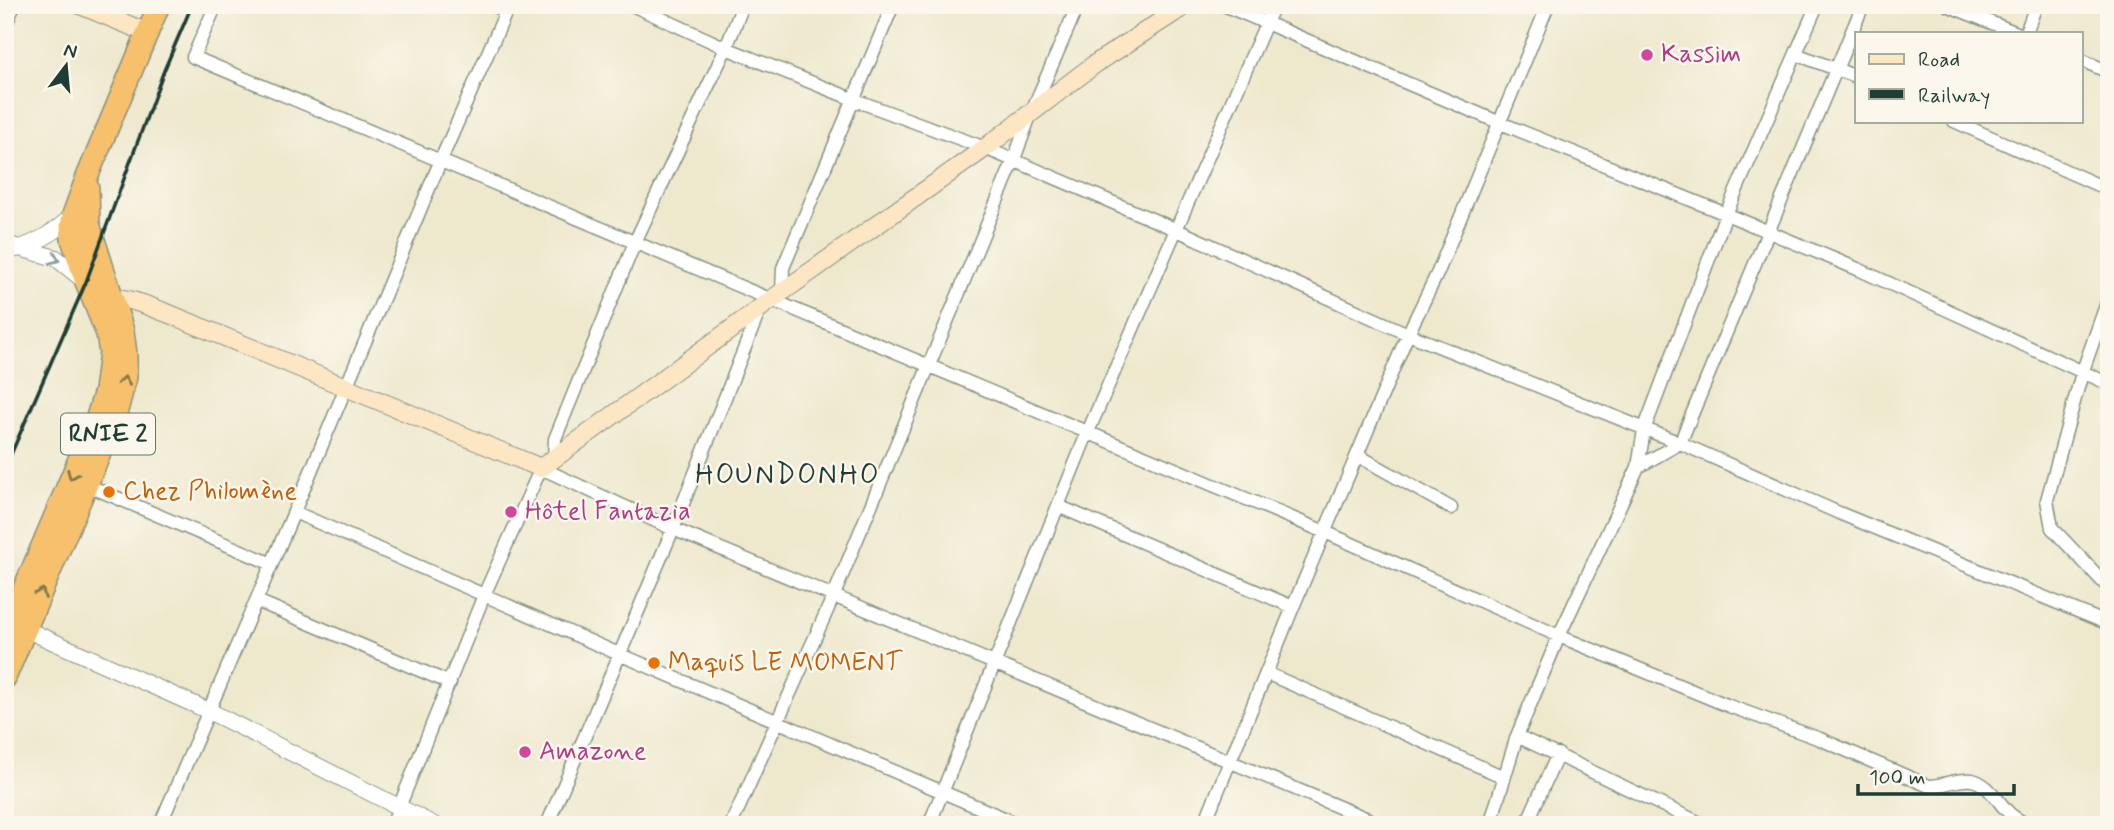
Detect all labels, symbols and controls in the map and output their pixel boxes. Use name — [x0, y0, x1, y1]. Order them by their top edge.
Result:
north arrow — [32, 32, 102, 102]
legend — [1855, 32, 2082, 122]
text: N — [61, 37, 80, 65]
place label: Kassim — [1661, 38, 1741, 72]
text: Road — [1918, 46, 1960, 74]
marker: Kassim — [1639, 47, 1655, 63]
text: Railway — [1918, 82, 1990, 110]
one-way arrow — [47, 251, 60, 265]
one-way arrow — [116, 376, 131, 387]
road number: RNIE 2 — [61, 414, 155, 454]
district label: HOUNDONHO — [695, 457, 881, 494]
one-way arrow — [66, 467, 80, 480]
place label: Chez Philomène — [123, 475, 297, 509]
marker: Chez Philomène — [101, 484, 117, 500]
place label: Hôtel Fantazia — [525, 495, 691, 529]
marker: Hôtel Fantazia — [503, 504, 519, 520]
one-way arrow — [33, 587, 47, 600]
place label: Maquis LE MOMENT — [668, 646, 903, 680]
marker: Maquis LE MOMENT — [646, 655, 662, 671]
place label: Amazone — [539, 735, 647, 769]
marker: Amazone — [517, 744, 533, 760]
scale bar — [1858, 753, 2014, 797]
text: 100 m — [1869, 764, 1925, 792]

